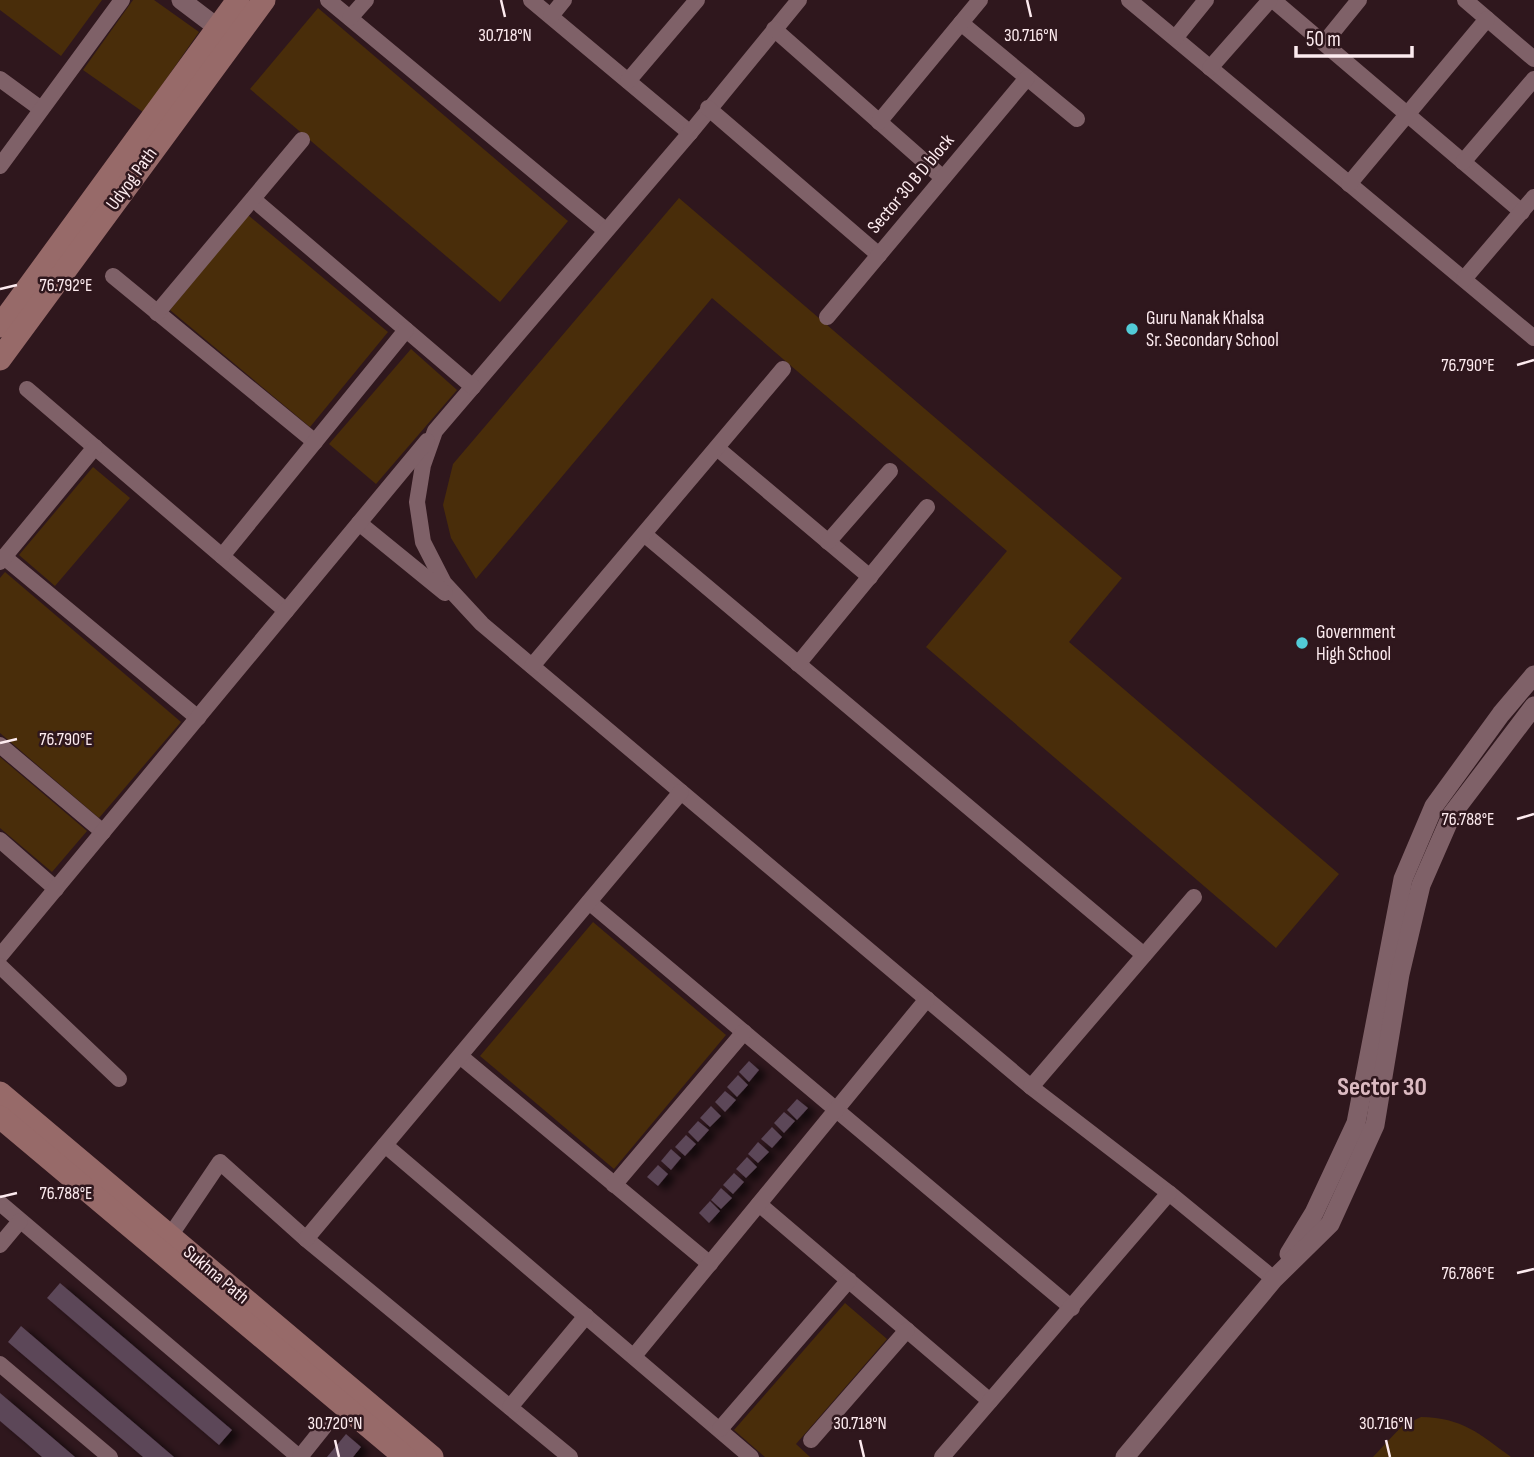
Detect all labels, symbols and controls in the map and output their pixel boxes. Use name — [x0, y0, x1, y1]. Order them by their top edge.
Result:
scale bar — [1296, 14, 1412, 58]
text: 30.718°N — [478, 25, 532, 46]
text: 30.716°N — [1004, 25, 1058, 46]
text: 50 m — [1306, 27, 1341, 52]
street label: Sector 30 B D block — [863, 129, 960, 238]
street label: Udyog Path — [102, 143, 162, 215]
text: 76.792°E — [40, 275, 92, 296]
place label: Guru Nanak Khalsa Sr. Secondary School — [1146, 307, 1279, 352]
marker: Guru Nanak Khalsa Sr. Secondary School — [1124, 321, 1140, 337]
text: 76.790°E — [1441, 355, 1495, 376]
place label: Government High School — [1316, 621, 1396, 666]
marker: Government High School — [1294, 635, 1310, 651]
text: 76.790°E — [39, 729, 93, 750]
text: 76.788°E — [1442, 809, 1494, 830]
district label: Sector 30 — [1337, 1072, 1427, 1103]
text: 76.788°E — [40, 1183, 92, 1204]
street label: Sukhna Path — [178, 1241, 254, 1309]
text: 76.786°E — [1441, 1263, 1495, 1284]
text: 30.720°N — [307, 1413, 363, 1434]
text: 30.718°N — [833, 1413, 887, 1434]
text: 30.716°N — [1359, 1413, 1413, 1434]

